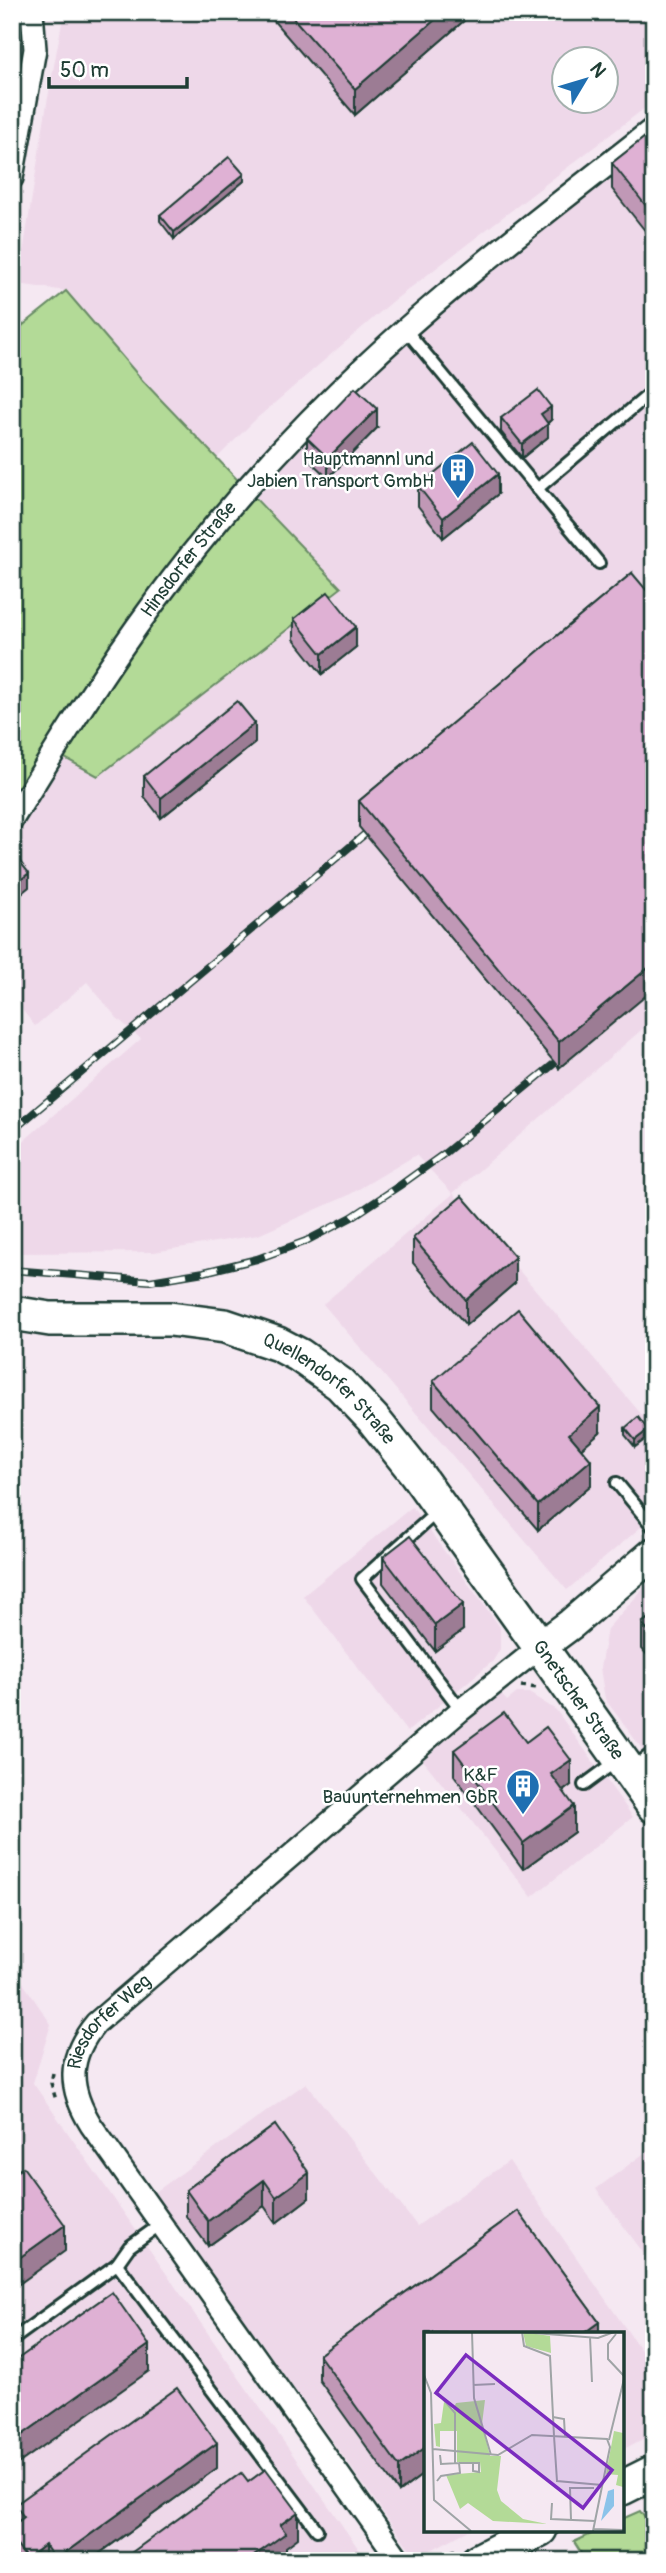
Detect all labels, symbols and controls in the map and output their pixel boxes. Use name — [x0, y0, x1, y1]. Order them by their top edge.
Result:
scale bar — [49, 46, 187, 90]
north arrow — [550, 46, 620, 116]
text: 50 m — [60, 57, 109, 84]
text: N — [584, 58, 611, 83]
place label: Hauptmannl und Jabien Transport GmbH — [247, 447, 434, 493]
building icon: Hauptmannl und Jabien Transport GmbH — [439, 451, 477, 500]
street label: Hinsdorfer Straße — [135, 496, 242, 622]
street label: Quellendorfer Straße — [260, 1328, 401, 1450]
street label: Gnetscher Straße — [527, 1635, 630, 1765]
place label: K&F Bauunternehmen GbR — [323, 1763, 498, 1809]
building icon: K&F Bauunternehmen GbR — [504, 1767, 542, 1816]
street label: Riesdorfer Weg — [62, 1969, 156, 2071]
inset map — [424, 2332, 624, 2531]

